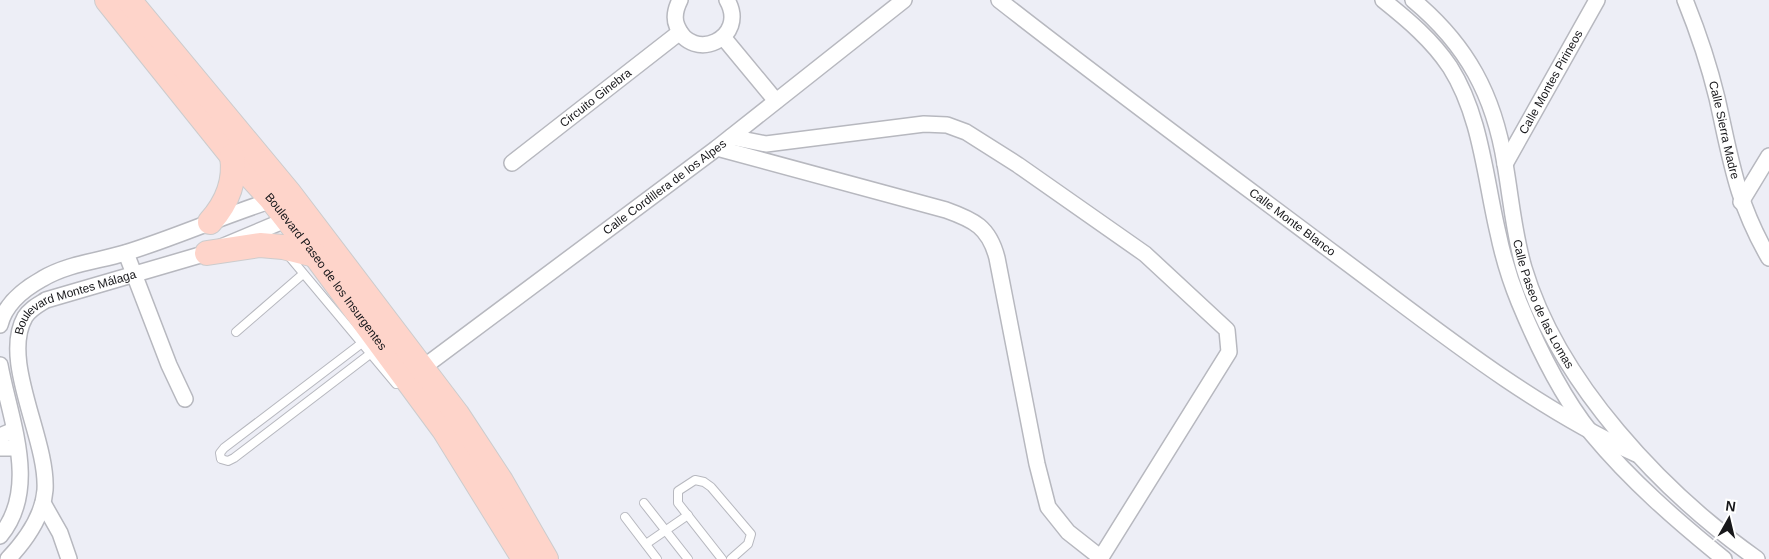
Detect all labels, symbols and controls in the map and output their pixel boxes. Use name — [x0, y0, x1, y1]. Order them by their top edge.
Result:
street label: Calle Montes Pirineos — [1516, 28, 1586, 136]
street label: Circuito Ginebra — [557, 65, 634, 130]
street label: Calle Sierra Madre — [1706, 79, 1742, 181]
street label: Calle Cordillera de los Alpes — [600, 136, 729, 238]
street label: Calle Monte Blanco — [1246, 185, 1339, 259]
street label: Boulevard Paseo de los Insurgentes — [262, 190, 390, 353]
street label: Calle Paseo de las Lomas — [1510, 238, 1577, 371]
street label: Boulevard Montes Málaga — [12, 267, 138, 336]
north arrow — [1704, 494, 1754, 544]
text: N — [1725, 497, 1737, 515]

